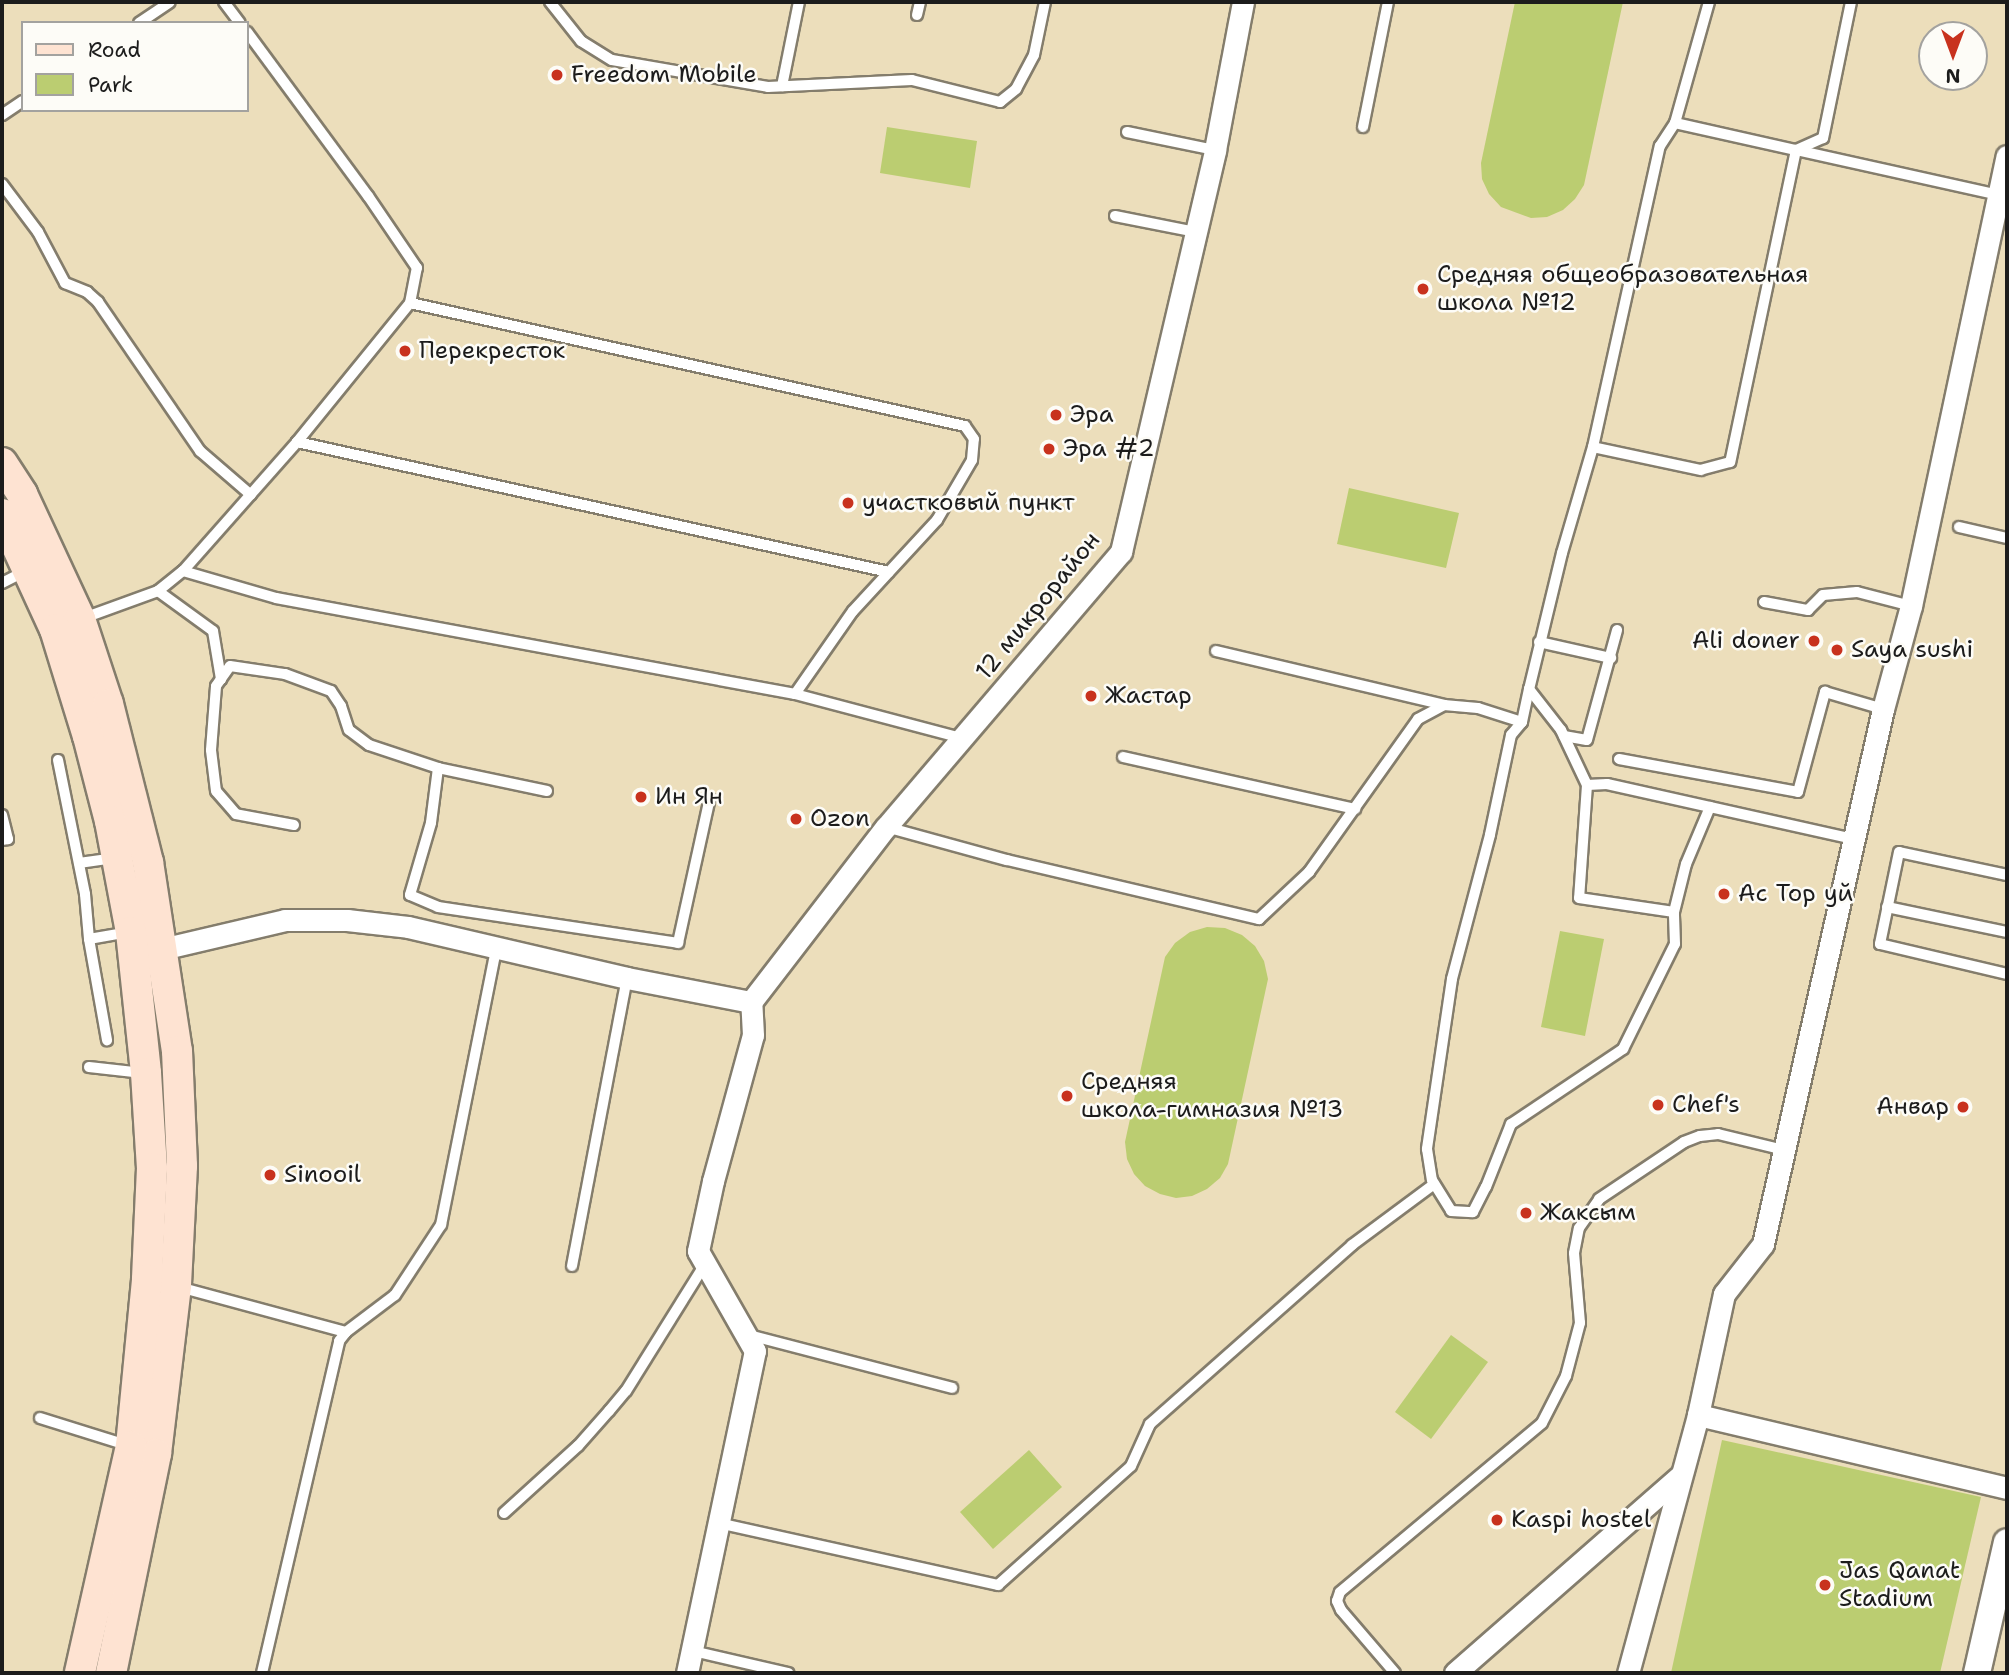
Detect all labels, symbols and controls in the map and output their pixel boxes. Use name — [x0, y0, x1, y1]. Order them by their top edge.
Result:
legend — [21, 21, 248, 112]
north arrow — [1918, 21, 1988, 91]
text: Road — [88, 36, 141, 64]
place label: Freedom Mobile — [571, 61, 757, 89]
text: N — [1945, 63, 1961, 88]
marker: Freedom Mobile — [549, 67, 565, 83]
text: Park — [88, 71, 133, 99]
place label: Средняя общеобразовательная школа №12 — [1437, 261, 1808, 317]
marker: Средняя общеобразовательная школа №12 — [1415, 281, 1431, 297]
place label: Перекресток — [419, 337, 565, 365]
marker: Перекресток — [397, 343, 413, 359]
place label: Эра — [1070, 401, 1114, 429]
marker: Эра — [1048, 407, 1064, 423]
place label: Эра #2 — [1063, 435, 1155, 463]
marker: Эра #2 — [1041, 441, 1057, 457]
place label: участковый пункт — [862, 489, 1074, 517]
marker: участковый пункт — [840, 495, 856, 511]
street label: 12 микрорайон — [970, 526, 1106, 686]
place label: Ali doner — [1692, 627, 1800, 655]
marker: Ali doner — [1806, 633, 1822, 649]
place label: Saya sushi — [1851, 636, 1973, 664]
marker: Saya sushi — [1829, 642, 1845, 658]
place label: Жастар — [1105, 682, 1192, 710]
marker: Жастар — [1083, 688, 1099, 704]
place label: Ин Ян — [655, 783, 723, 811]
marker: Ин Ян — [633, 789, 649, 805]
place label: Ozon — [810, 805, 870, 833]
marker: Ozon — [788, 811, 804, 827]
place label: Ас Тор уй — [1738, 880, 1853, 908]
marker: Ас Тор уй — [1716, 886, 1732, 902]
place label: Средняя школа-гимназия №13 — [1081, 1068, 1343, 1124]
marker: Средняя школа-гимназия №13 — [1059, 1088, 1075, 1104]
place label: Chef's — [1672, 1091, 1740, 1119]
place label: Анвар — [1876, 1093, 1949, 1121]
marker: Chef's — [1650, 1097, 1666, 1113]
marker: Анвар — [1955, 1099, 1971, 1115]
place label: Sinooil — [284, 1161, 361, 1189]
marker: Sinooil — [262, 1167, 278, 1183]
place label: Жаксым — [1540, 1199, 1636, 1227]
marker: Жаксым — [1518, 1205, 1534, 1221]
place label: Kaspi hostel — [1511, 1506, 1651, 1534]
marker: Kaspi hostel — [1489, 1512, 1505, 1528]
place label: Jas Qanat Stadium — [1839, 1557, 1960, 1613]
marker: Jas Qanat Stadium — [1817, 1577, 1833, 1593]

